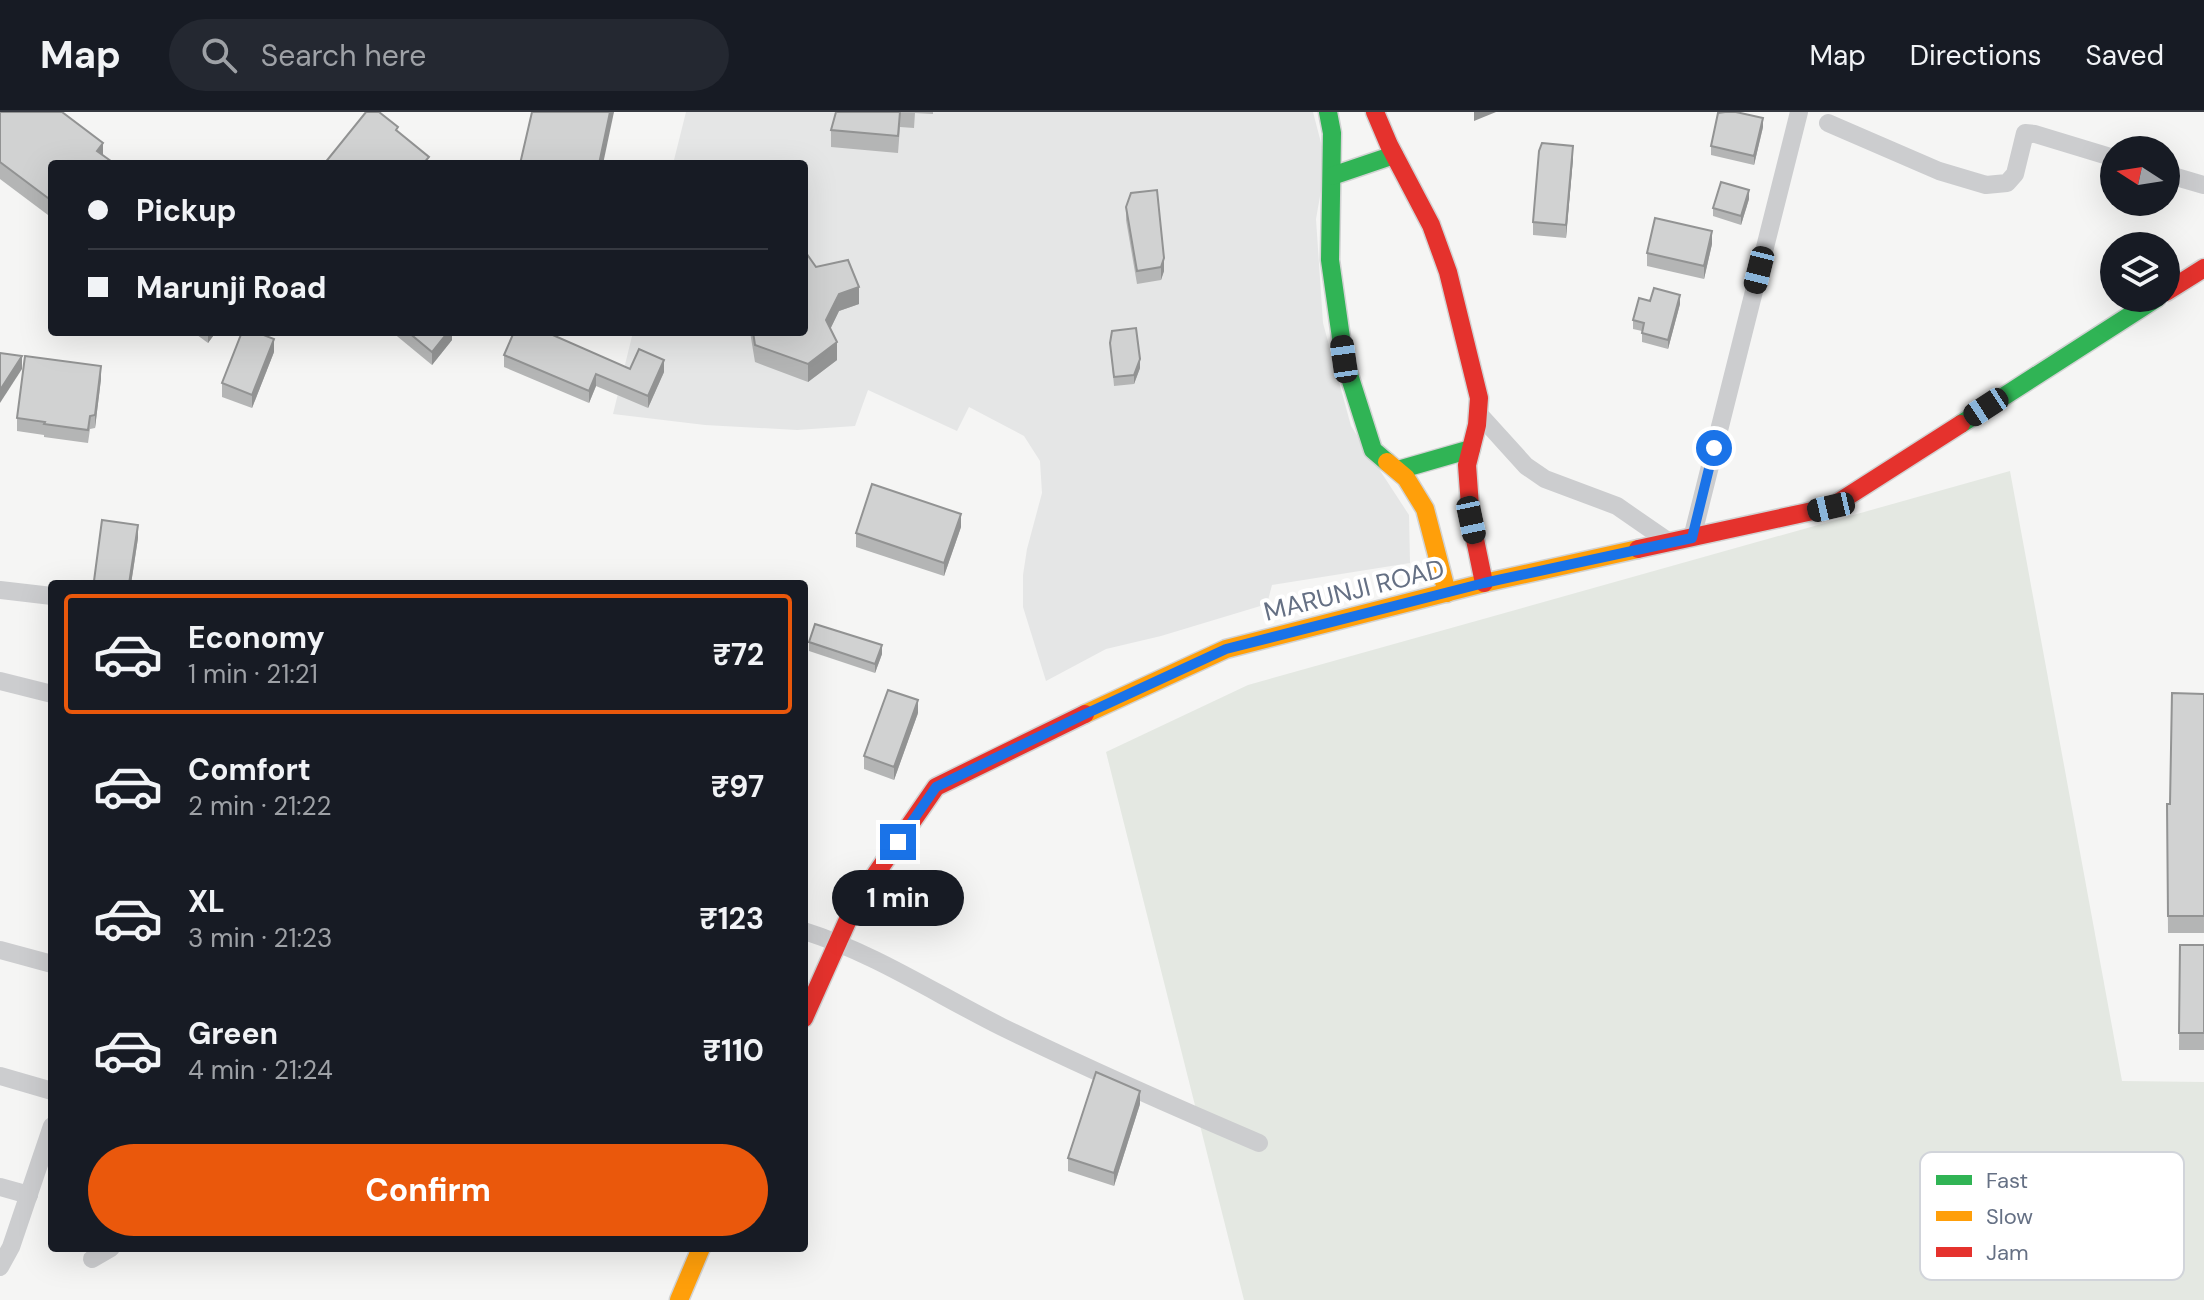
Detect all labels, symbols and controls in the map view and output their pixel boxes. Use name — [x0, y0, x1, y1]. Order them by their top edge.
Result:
search box — [169, 19, 729, 91]
text: Map — [40, 30, 121, 80]
icon: search — [197, 33, 241, 77]
text: Search here — [261, 36, 426, 75]
text: Map — [1809, 37, 1866, 74]
text: Directions — [1910, 37, 2042, 74]
text: Saved — [2086, 37, 2164, 74]
north arrow — [2100, 136, 2180, 216]
map controls — [2100, 136, 2180, 312]
text: Pickup — [136, 191, 236, 230]
button: layers — [2100, 232, 2180, 312]
car — [1742, 244, 1776, 296]
text: Marunji Road — [136, 268, 326, 307]
car — [1329, 334, 1359, 384]
car — [1959, 384, 2013, 430]
route start — [1696, 430, 1732, 466]
car — [1805, 490, 1857, 524]
car — [1454, 494, 1488, 546]
street label: MARUNJI ROAD — [1260, 551, 1448, 629]
icon: car — [92, 618, 164, 690]
text: Economy — [188, 618, 325, 657]
text: ₹72 — [712, 635, 764, 674]
text: 1 min · 21:21 — [188, 657, 318, 691]
icon: car — [92, 750, 164, 822]
text: Comfort — [188, 750, 311, 789]
text: ₹97 — [711, 767, 764, 806]
text: 2 min · 21:22 — [188, 789, 332, 823]
route end — [880, 824, 916, 860]
callout: 1 min — [832, 870, 964, 926]
text: 1 min — [866, 881, 930, 915]
icon: car — [92, 882, 164, 954]
text: XL — [188, 882, 225, 921]
text: ₹123 — [699, 899, 764, 938]
text: 3 min · 21:23 — [188, 921, 332, 955]
icon: car — [92, 1014, 164, 1086]
text: Green — [188, 1014, 278, 1053]
text: ₹110 — [703, 1031, 764, 1070]
text: 4 min · 21:24 — [188, 1053, 333, 1087]
button: Confirm — [88, 1144, 768, 1236]
legend — [1920, 1152, 2184, 1280]
text: Fast — [1986, 1166, 2028, 1195]
text: Slow — [1986, 1202, 2033, 1231]
text: Jam — [1986, 1238, 2029, 1267]

